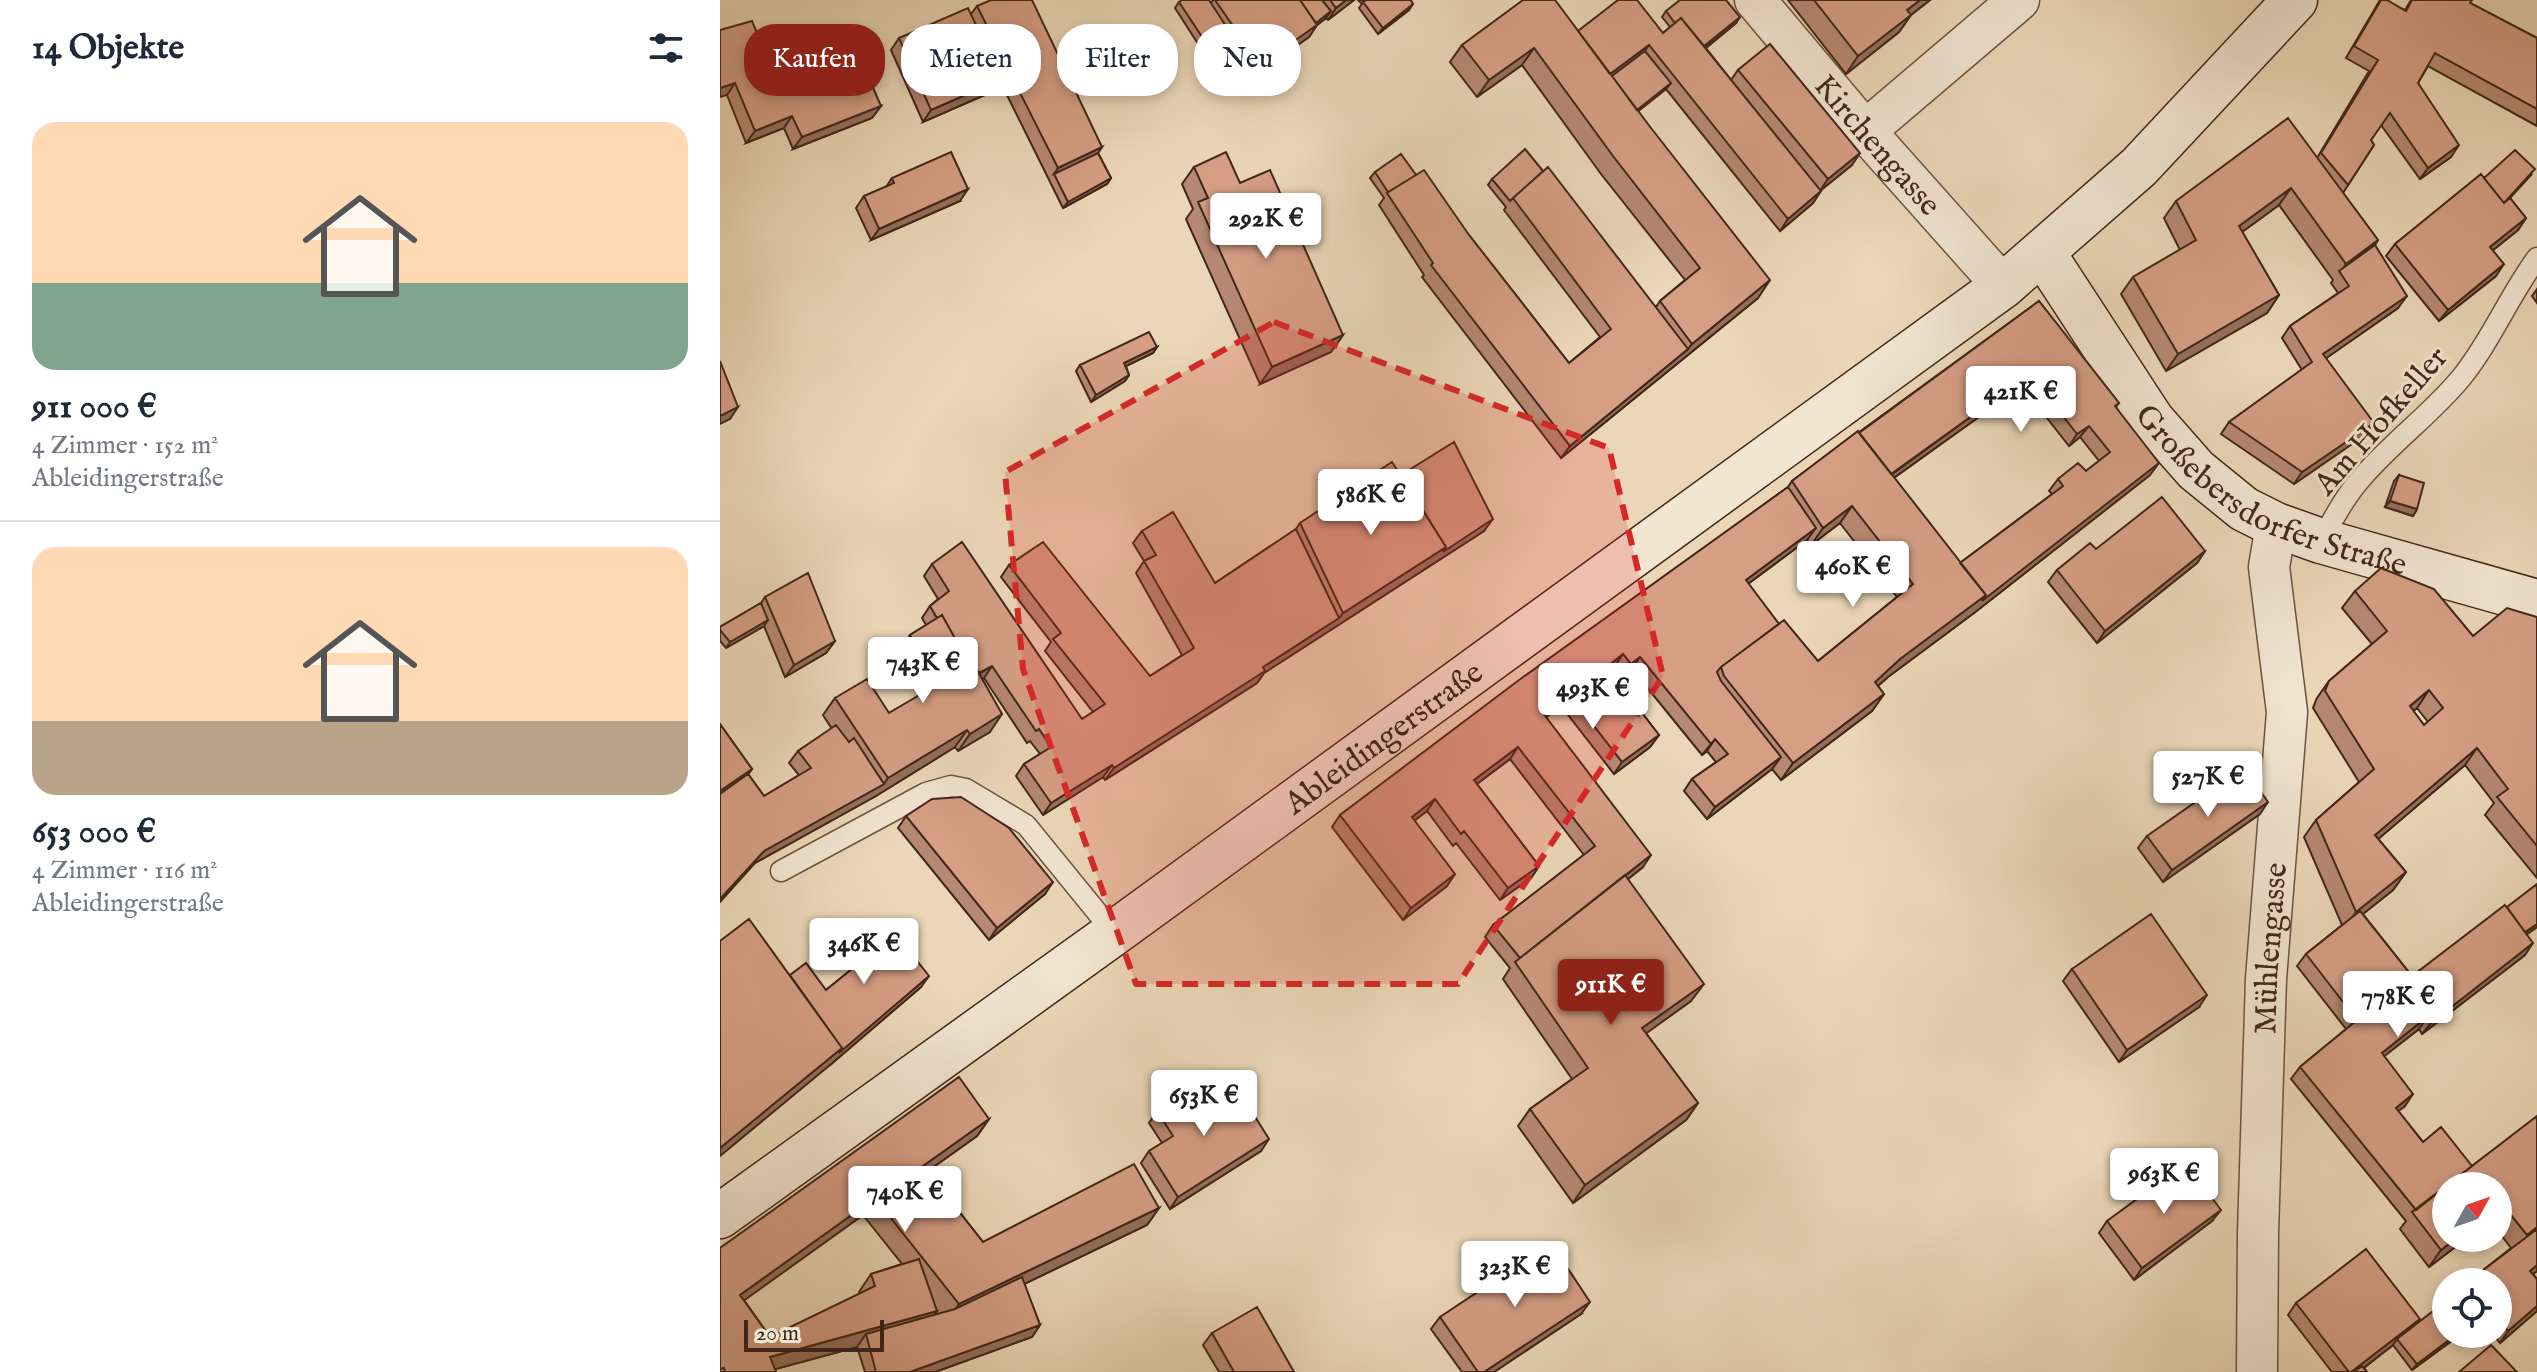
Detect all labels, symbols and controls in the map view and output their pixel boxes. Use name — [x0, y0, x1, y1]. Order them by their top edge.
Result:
chip: Kaufen — [744, 24, 885, 96]
chip: Mieten — [901, 24, 1041, 96]
chip: Filter — [1057, 24, 1178, 96]
chip: Neu — [1194, 24, 1301, 96]
icon: filters — [644, 26, 688, 70]
text: 14 Objekte — [32, 27, 184, 70]
street label: Kirchengasse — [1804, 67, 1949, 226]
icon: home — [288, 174, 432, 318]
pin: 292K € — [1201, 193, 1331, 261]
text: 292K € — [1228, 202, 1304, 235]
street label: Am Hofkeller — [2305, 338, 2458, 505]
pin: 421K € — [1956, 366, 2086, 434]
text: 421K € — [1984, 375, 2058, 408]
text: 911 000 € — [32, 386, 157, 429]
street label: Großebersdorfer Straße — [2124, 397, 2411, 587]
text: 4 Zimmer · 152 m² — [32, 429, 219, 462]
text: Ableidingerstraße — [32, 462, 224, 495]
pin: 586K € — [1306, 469, 1436, 537]
text: 586K € — [1336, 478, 1406, 511]
pin: 460K € — [1788, 541, 1918, 609]
text: 460K € — [1815, 550, 1891, 583]
icon: home — [288, 599, 432, 743]
pin: 743K € — [858, 637, 988, 705]
text: 743K € — [886, 646, 960, 679]
street label: Ableidingerstraße — [1276, 653, 1492, 826]
pin: 493K € — [1528, 663, 1658, 731]
text: 493K € — [1556, 672, 1630, 705]
pin: 527K € — [2143, 751, 2273, 819]
text: 527K € — [2171, 760, 2245, 793]
text: 653 000 € — [32, 811, 156, 854]
text: 4 Zimmer · 116 m² — [32, 854, 218, 887]
street label: Mühlengasse — [2246, 861, 2298, 1035]
text: Ableidingerstraße — [32, 887, 224, 920]
pin: 346K € — [799, 918, 929, 986]
text: 346K € — [827, 927, 901, 960]
pin: 911K € — [1546, 959, 1676, 1027]
text: 911K € — [1576, 968, 1646, 1001]
pin: 778K € — [2333, 971, 2463, 1039]
text: 778K € — [2361, 980, 2435, 1013]
pin: 653K € — [1139, 1070, 1269, 1138]
text: 653K € — [1169, 1079, 1239, 1112]
pin: 963K € — [2099, 1148, 2229, 1216]
text: 963K € — [2128, 1157, 2200, 1190]
pin: 740K € — [840, 1166, 970, 1234]
north arrow — [2432, 1172, 2512, 1252]
map controls — [2432, 1172, 2512, 1348]
text: 740K € — [866, 1175, 944, 1208]
pin: 323K € — [1450, 1241, 1580, 1309]
text: 323K € — [1479, 1250, 1551, 1283]
button: locate — [2432, 1268, 2512, 1348]
scale bar — [744, 1316, 884, 1352]
text: 20 m — [756, 1320, 799, 1348]

